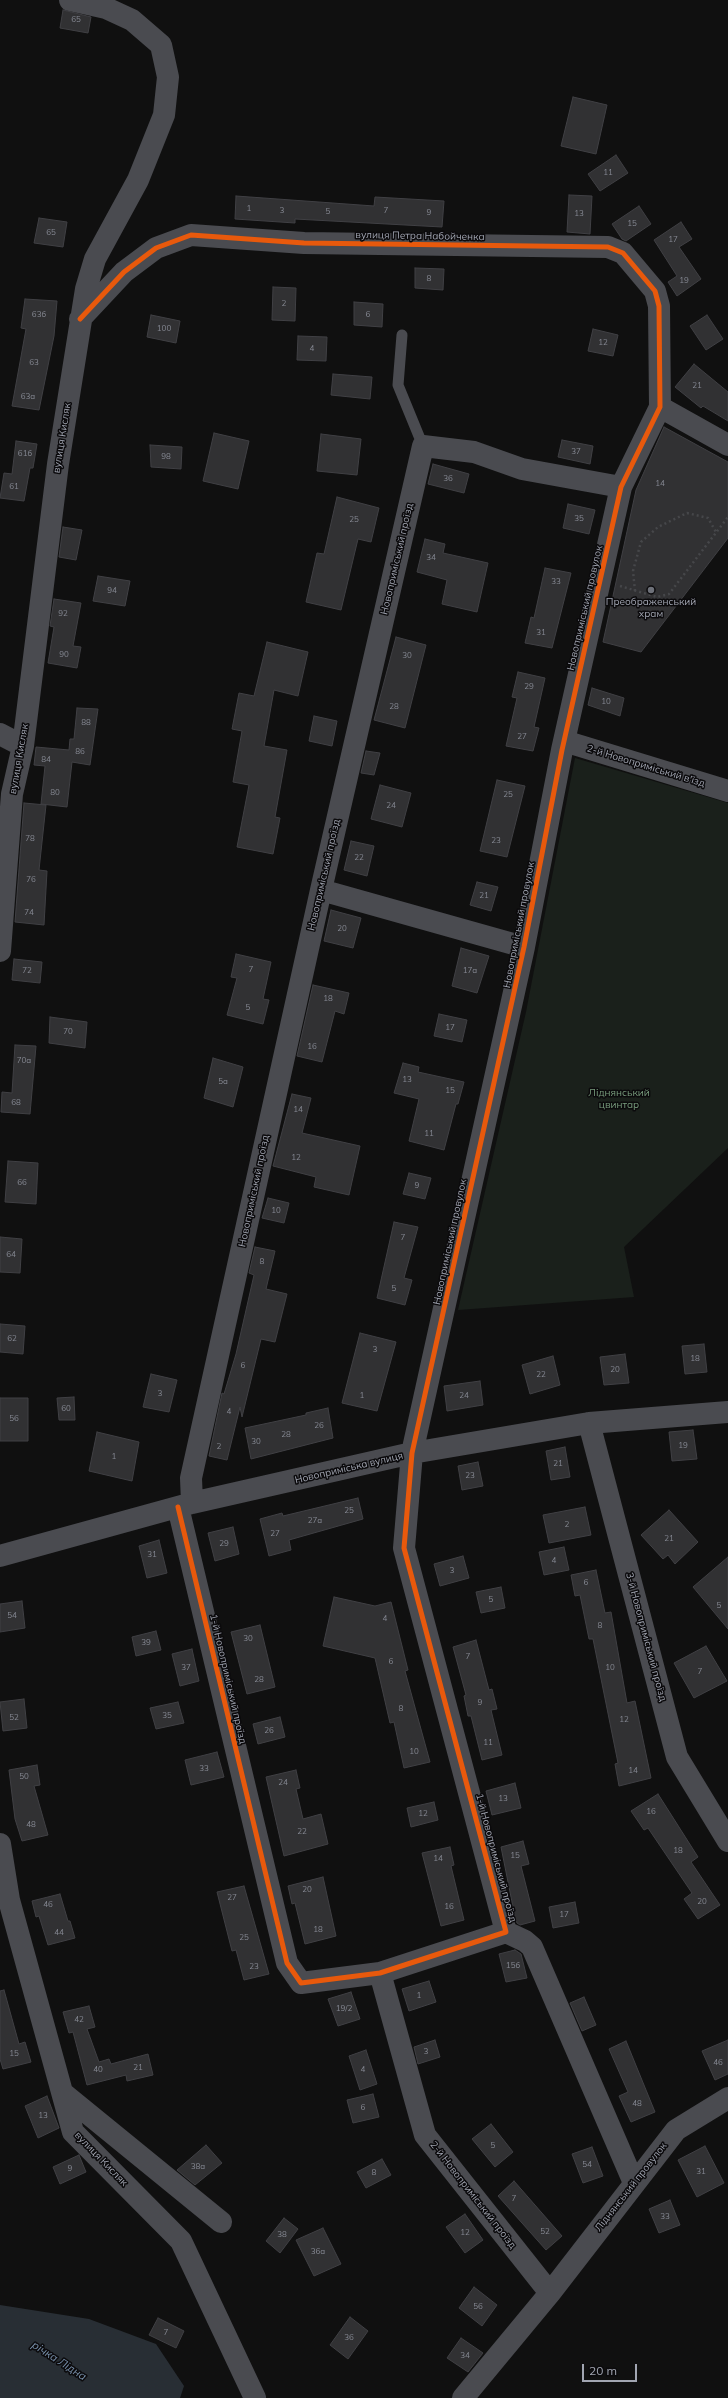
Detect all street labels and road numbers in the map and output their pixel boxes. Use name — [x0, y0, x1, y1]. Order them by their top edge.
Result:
street label: вулиця Петра Набойченка — [355, 229, 485, 243]
street label: вулиця Кисляк — [51, 402, 73, 474]
street label: Новоприміський проїзд — [378, 502, 416, 616]
street label: Новоприміський провулок — [565, 544, 605, 672]
street label: вулиця Кисляк — [7, 723, 31, 795]
street label: 2-й Новоприміський в'їзд — [585, 742, 707, 790]
street label: Новоприміський проїзд — [305, 818, 343, 932]
street label: Новоприміський провулок — [501, 861, 537, 989]
street label: Новоприміський проїзд — [236, 1134, 272, 1248]
street label: Новоприміський провулок — [431, 1178, 469, 1306]
street label: Новоприміська вулиця — [294, 1450, 404, 1486]
street label: 3-й Новоприміський проїзд — [623, 1571, 669, 1703]
street label: 1-й Новоприміський проїзд — [207, 1613, 249, 1745]
street label: 1-й Новоприміський проїзд — [473, 1792, 519, 1924]
street label: вулиця Кисляк — [72, 2129, 130, 2189]
street label: 2-й Новоприміський проїзд — [427, 2139, 519, 2251]
street label: Ліднянський провулок — [593, 2140, 669, 2234]

